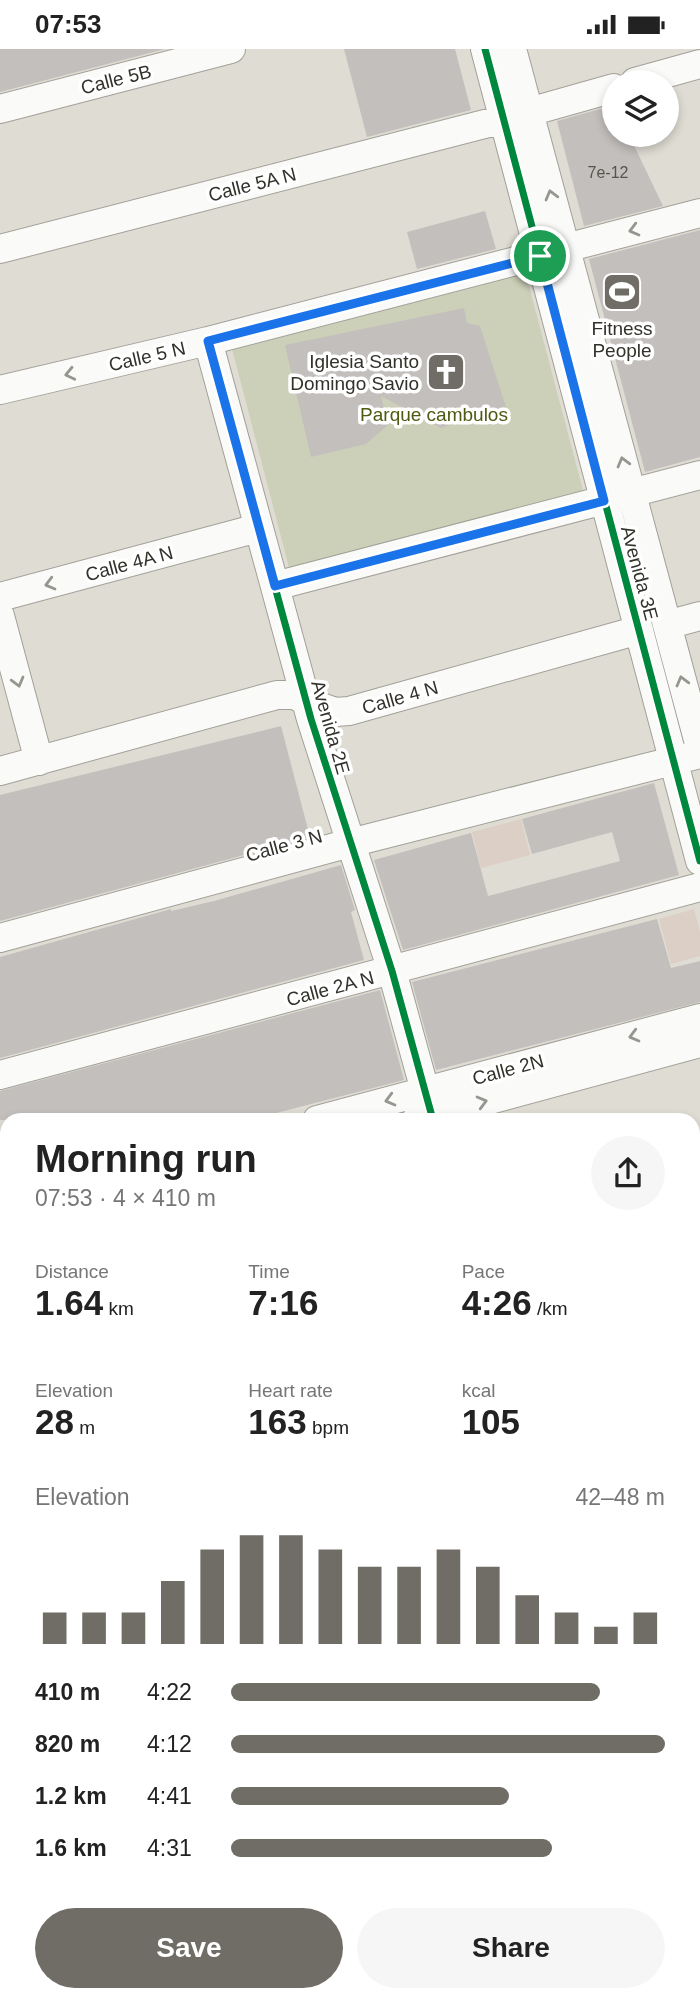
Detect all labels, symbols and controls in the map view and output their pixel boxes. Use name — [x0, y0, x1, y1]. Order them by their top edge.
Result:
text: 07:53 — [35, 9, 102, 39]
street label: Calle 5B — [79, 61, 154, 98]
map controls — [602, 70, 679, 147]
button: layers — [602, 70, 679, 147]
street label: Calle 5A N — [206, 163, 298, 206]
house number: 7e-12 — [588, 164, 629, 181]
one-way arrow — [545, 189, 559, 201]
one-way arrow — [628, 222, 640, 236]
pin — [510, 226, 570, 286]
icon: arrive — [521, 237, 559, 275]
sports icon: Fitness People — [601, 271, 643, 313]
place label: Fitness People — [591, 318, 653, 361]
street label: Calle 5 N — [107, 337, 188, 376]
place label: Iglesia Santo Domingo Savio — [290, 351, 419, 394]
church icon: Iglesia Santo Domingo Savio — [425, 351, 467, 393]
one-way arrow — [64, 366, 76, 380]
park label: Parque cambulos — [360, 404, 508, 425]
one-way arrow — [617, 456, 631, 468]
street label: Avenida 3E — [617, 524, 662, 623]
street label: Calle 4A N — [83, 542, 175, 585]
one-way arrow — [45, 576, 57, 590]
one-way arrow — [10, 676, 24, 688]
one-way arrow — [676, 676, 690, 688]
street label: Calle 4 N — [360, 677, 441, 718]
street label: Avenida 2E — [307, 678, 354, 777]
street label: Calle 3 N — [244, 825, 325, 866]
street label: Calle 2A N — [284, 967, 376, 1010]
one-way arrow — [628, 1028, 640, 1042]
street label: Calle 2N — [470, 1050, 546, 1089]
one-way arrow — [385, 1092, 397, 1107]
one-way arrow — [475, 1096, 487, 1110]
button: share — [591, 1136, 665, 1210]
text: Morning run — [35, 1138, 257, 1180]
text: 07:53 · 4 × 410 m — [35, 1185, 216, 1211]
text: Distance — [35, 1261, 109, 1282]
text: Time — [248, 1261, 290, 1282]
text: Pace — [462, 1261, 505, 1282]
text: 1.64 — [35, 1283, 103, 1322]
text: 7:16 — [248, 1283, 318, 1322]
text: 4:26 — [462, 1283, 532, 1322]
text: km — [103, 1298, 134, 1319]
text: /km — [532, 1298, 568, 1319]
text: Elevation — [35, 1380, 113, 1401]
text: Heart rate — [248, 1380, 333, 1401]
text: kcal — [462, 1380, 495, 1401]
text: 28 — [35, 1402, 74, 1441]
text: 163 — [248, 1402, 307, 1441]
text: 105 — [462, 1402, 520, 1441]
text: m — [74, 1417, 95, 1438]
text: bpm — [307, 1417, 349, 1438]
text: Elevation — [35, 1484, 130, 1510]
text: 42–48 m — [575, 1484, 665, 1510]
text: 410 m — [35, 1679, 100, 1705]
text: 4:22 — [147, 1679, 192, 1705]
text: 820 m — [35, 1731, 100, 1757]
text: 4:12 — [147, 1731, 192, 1757]
text: 1.2 km — [35, 1783, 107, 1809]
text: 4:41 — [147, 1783, 192, 1809]
text: 1.6 km — [35, 1835, 107, 1861]
text: 4:31 — [147, 1835, 192, 1861]
button: Save — [35, 1908, 343, 1988]
button: Share — [357, 1908, 665, 1988]

